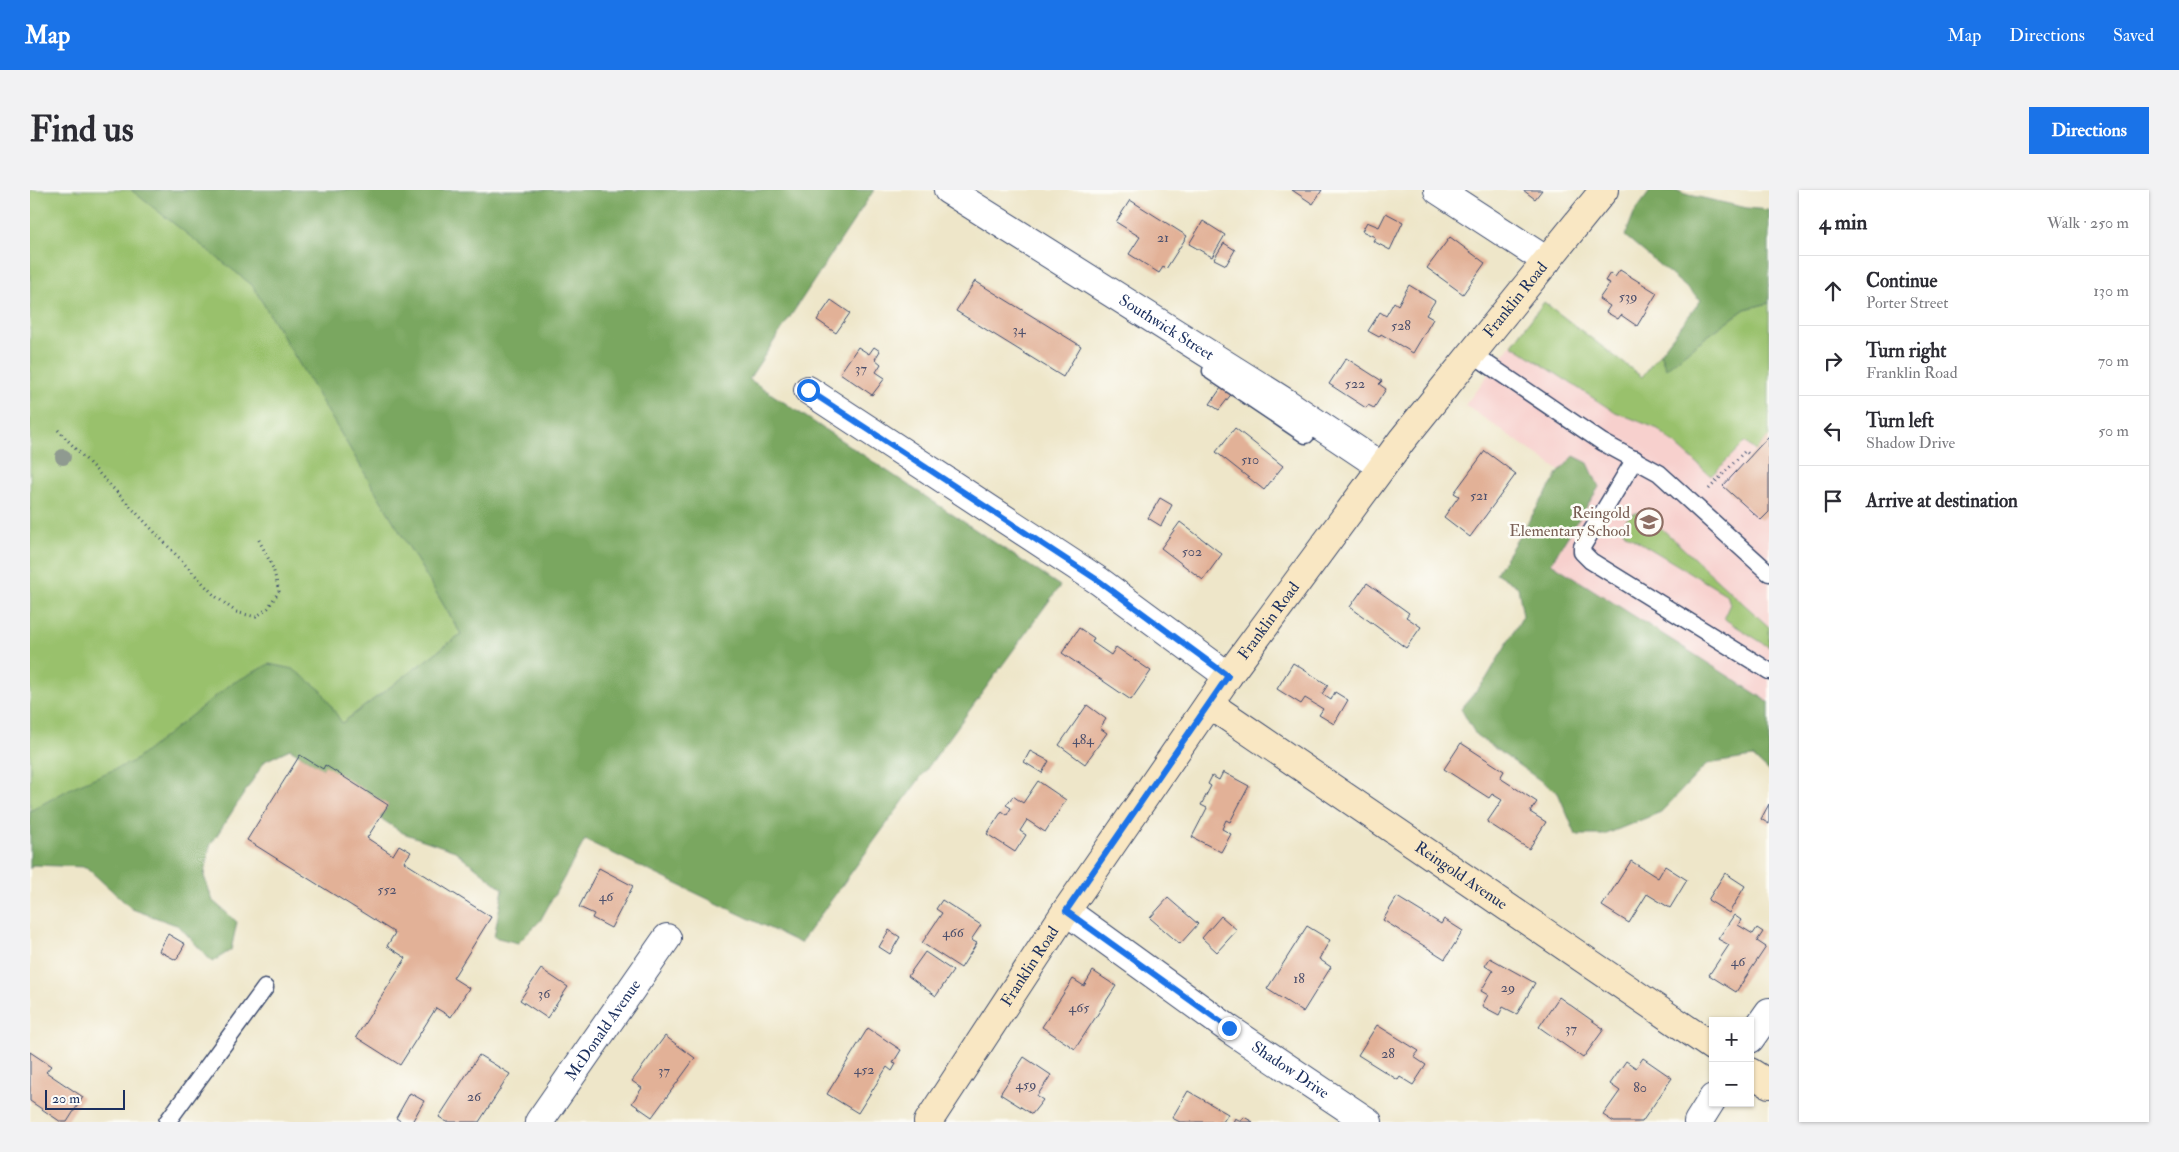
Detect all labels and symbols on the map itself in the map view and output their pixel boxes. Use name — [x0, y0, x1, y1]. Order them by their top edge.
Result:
house number: 21 — [1157, 229, 1169, 246]
street label: Franklin Road — [1479, 258, 1552, 342]
house number: 539 — [1619, 288, 1637, 305]
street label: Southwick Street — [1115, 290, 1218, 365]
house number: 528 — [1391, 317, 1411, 334]
house number: 34 — [1013, 321, 1027, 338]
house number: 37 — [855, 360, 867, 377]
house number: 522 — [1345, 375, 1365, 392]
route start — [797, 379, 820, 402]
house number: 510 — [1241, 451, 1259, 468]
house number: 521 — [1470, 487, 1488, 504]
place label: Reingold Elementary School — [1509, 503, 1630, 541]
school or university icon: Reingold Elementary School — [1634, 507, 1664, 537]
house number: 502 — [1182, 543, 1202, 560]
street label: Franklin Road — [1233, 578, 1304, 664]
house number: 484 — [1072, 731, 1095, 748]
street label: Reingold Avenue — [1411, 837, 1512, 914]
house number: 552 — [377, 881, 397, 898]
house number: 46 — [599, 888, 614, 905]
street label: Franklin Road — [996, 922, 1063, 1010]
house number: 466 — [942, 924, 965, 941]
house number: 46 — [1731, 953, 1746, 970]
house number: 18 — [1293, 970, 1305, 987]
street label: McDonald Avenue — [561, 975, 645, 1085]
house number: 29 — [1501, 979, 1515, 996]
house number: 36 — [538, 985, 551, 1002]
house number: 465 — [1069, 999, 1090, 1016]
route end — [1218, 1017, 1241, 1040]
house number: 37 — [1565, 1020, 1577, 1037]
street label: Shadow Drive — [1248, 1037, 1333, 1103]
house number: 28 — [1381, 1045, 1395, 1062]
house number: 452 — [854, 1061, 874, 1078]
house number: 37 — [658, 1062, 670, 1079]
house number: 459 — [1016, 1076, 1036, 1093]
house number: 80 — [1633, 1079, 1647, 1096]
scale bar — [45, 1087, 125, 1110]
house number: 26 — [467, 1088, 482, 1105]

